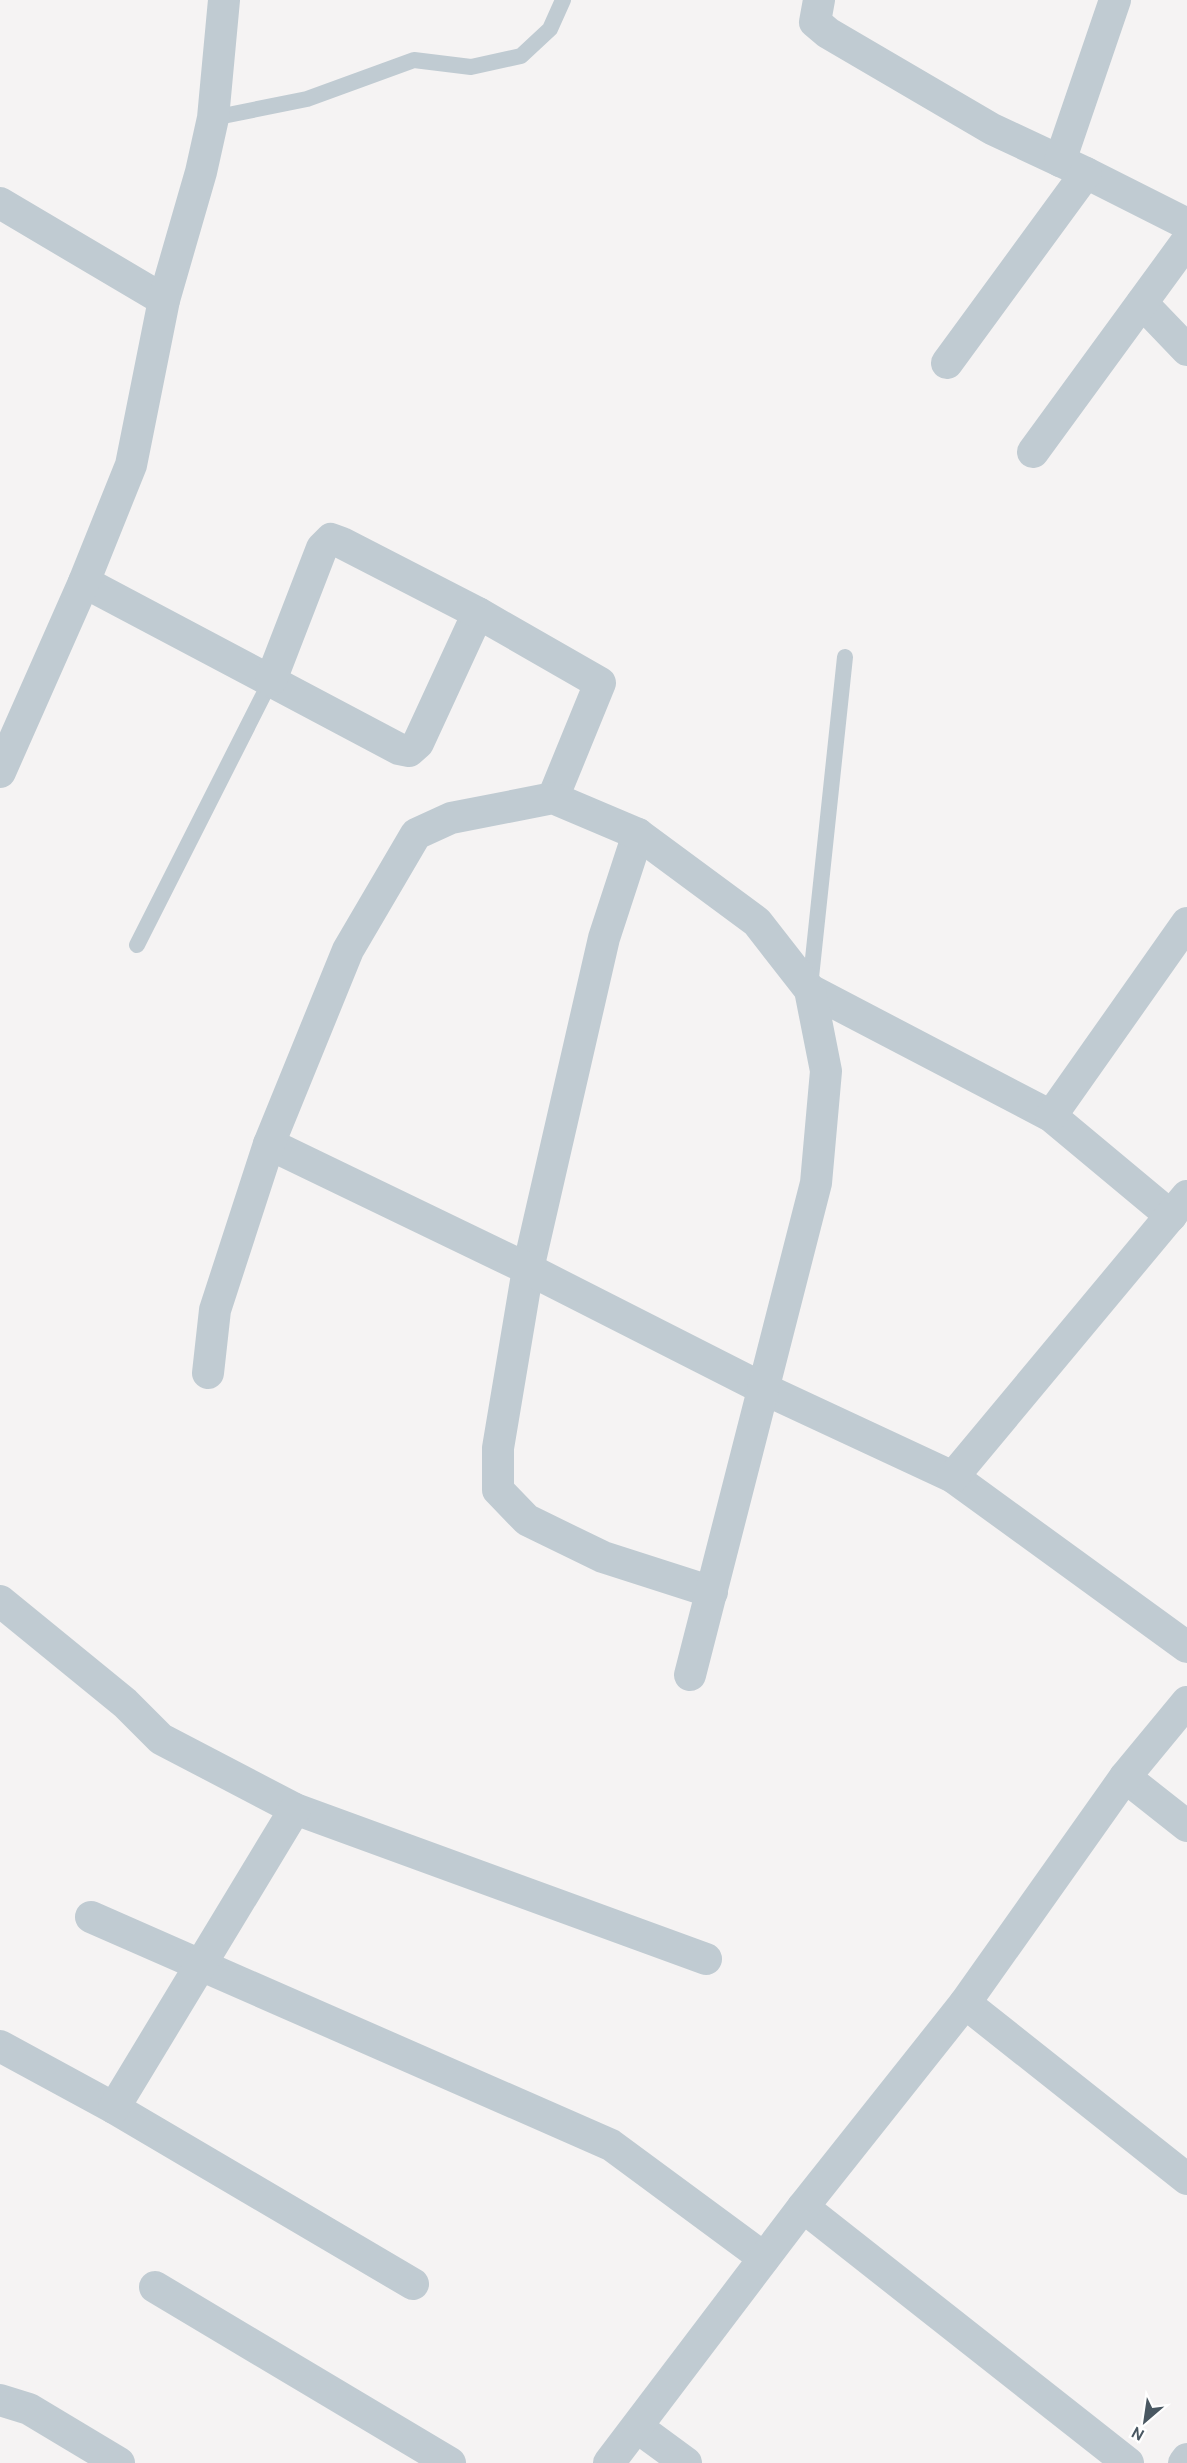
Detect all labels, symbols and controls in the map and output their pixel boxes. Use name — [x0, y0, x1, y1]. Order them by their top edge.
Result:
north arrow — [1115, 2391, 1175, 2451]
text: N — [1128, 2423, 1148, 2445]

